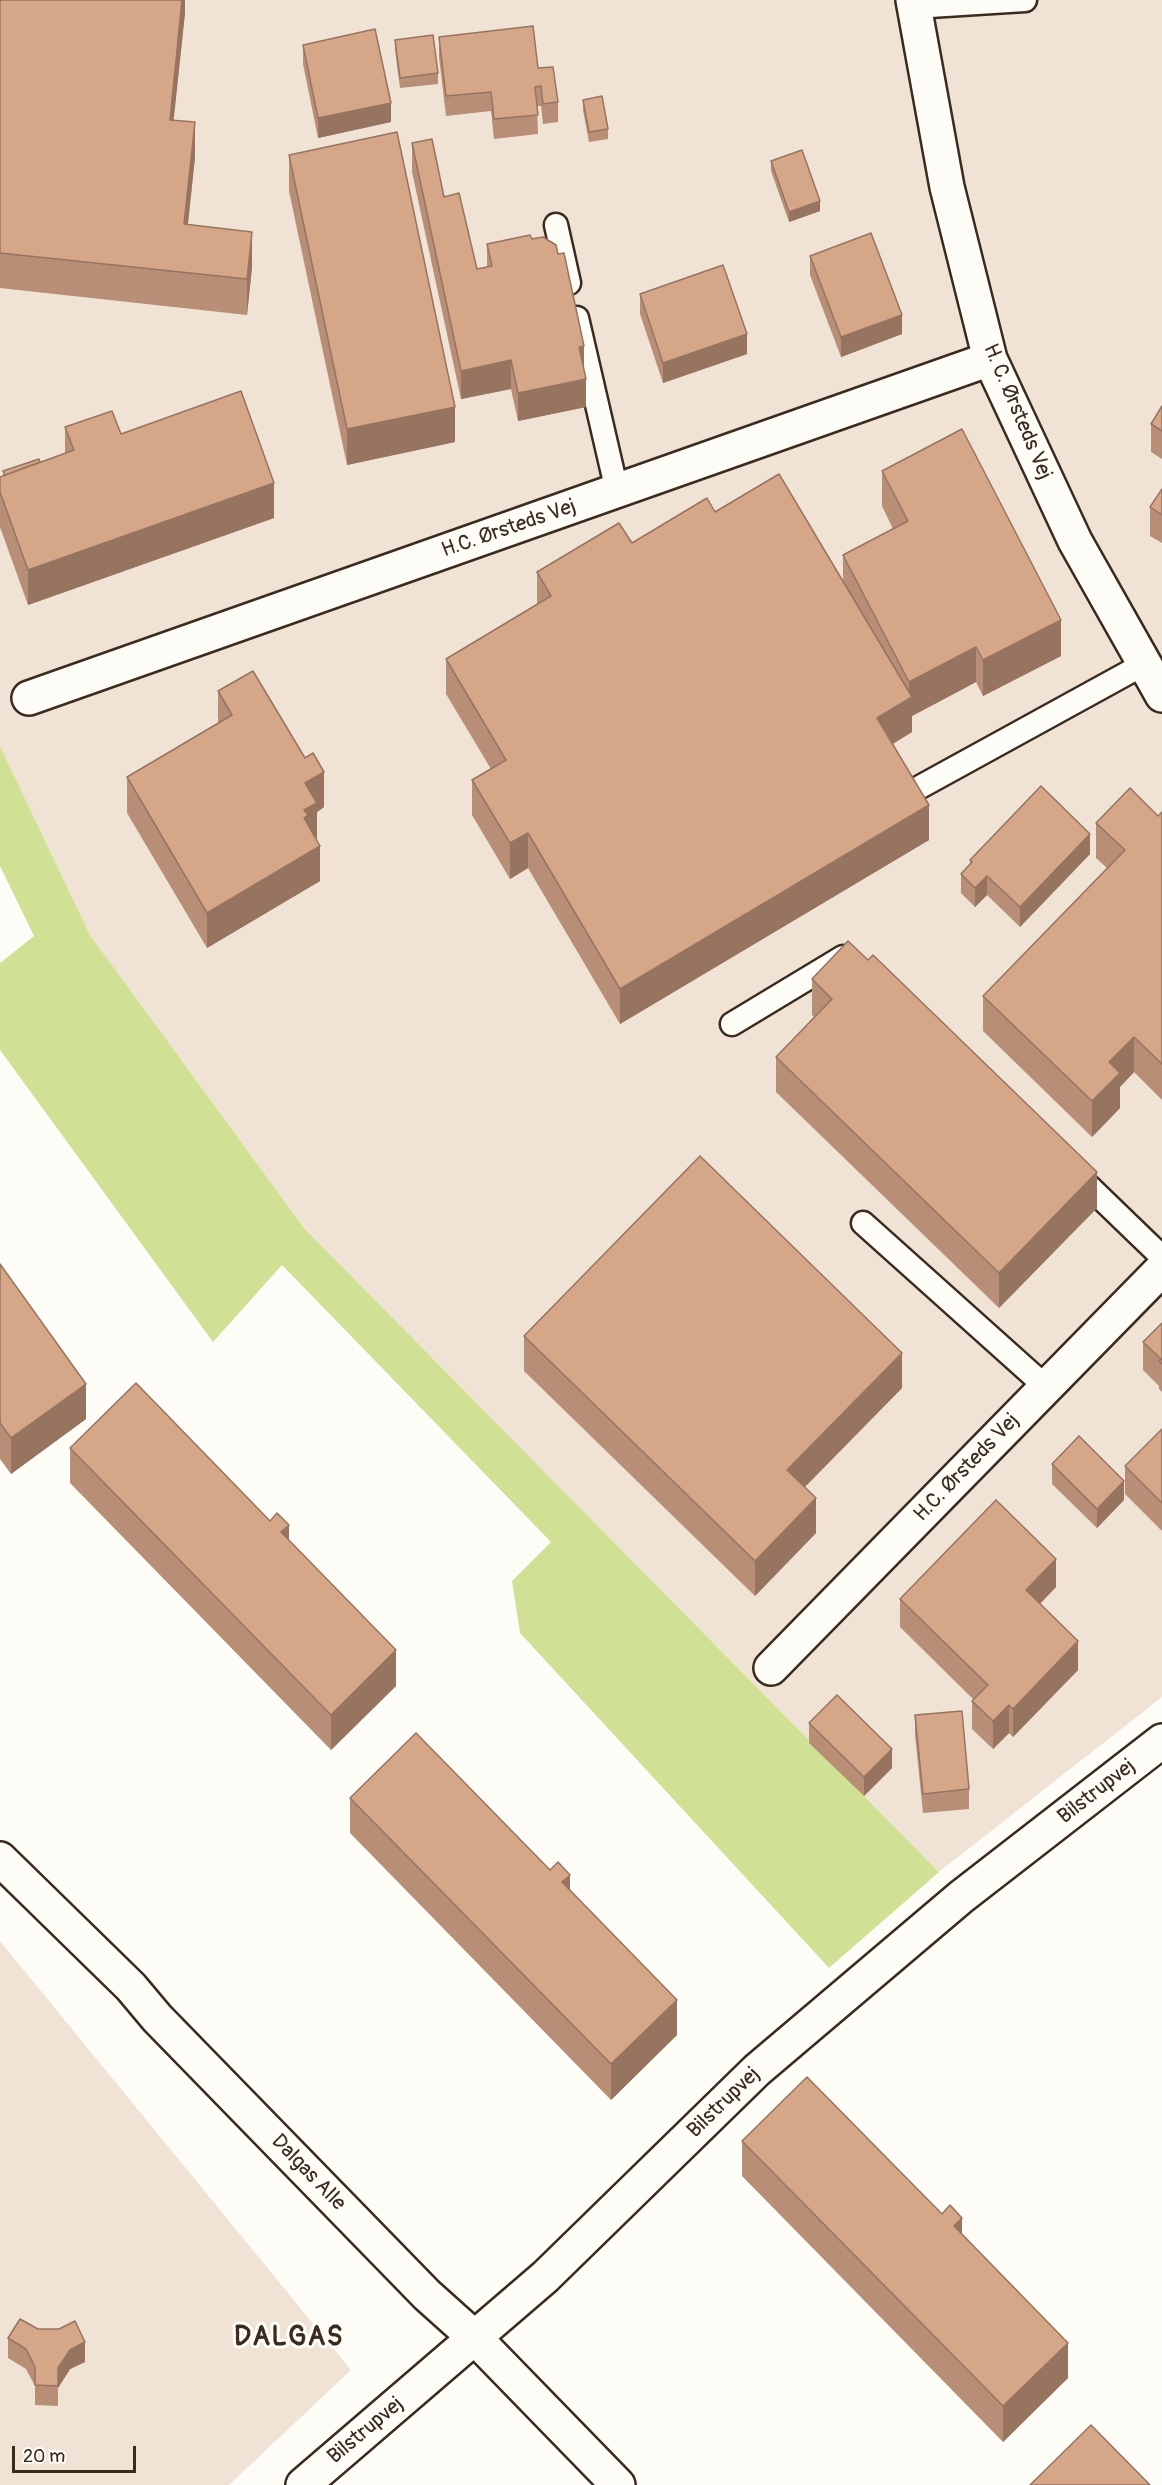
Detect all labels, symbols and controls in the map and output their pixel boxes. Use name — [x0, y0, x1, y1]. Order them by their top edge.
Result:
street label: H. C. Ørsteds Vej — [977, 340, 1057, 484]
street label: H.C. Ørsteds Vej — [439, 494, 579, 564]
street label: H.C. Ørsteds Vej — [909, 1409, 1025, 1527]
street label: Bilstrupvej — [1053, 1754, 1141, 1830]
street label: Bilstrupvej — [682, 2062, 766, 2144]
street label: Dalgas Alle — [266, 2130, 350, 2216]
district label: DALGAS — [234, 2322, 344, 2354]
street label: Bilstrupvej — [323, 2392, 409, 2470]
scale bar — [15, 2434, 140, 2472]
text: 20 m — [23, 2445, 65, 2468]

